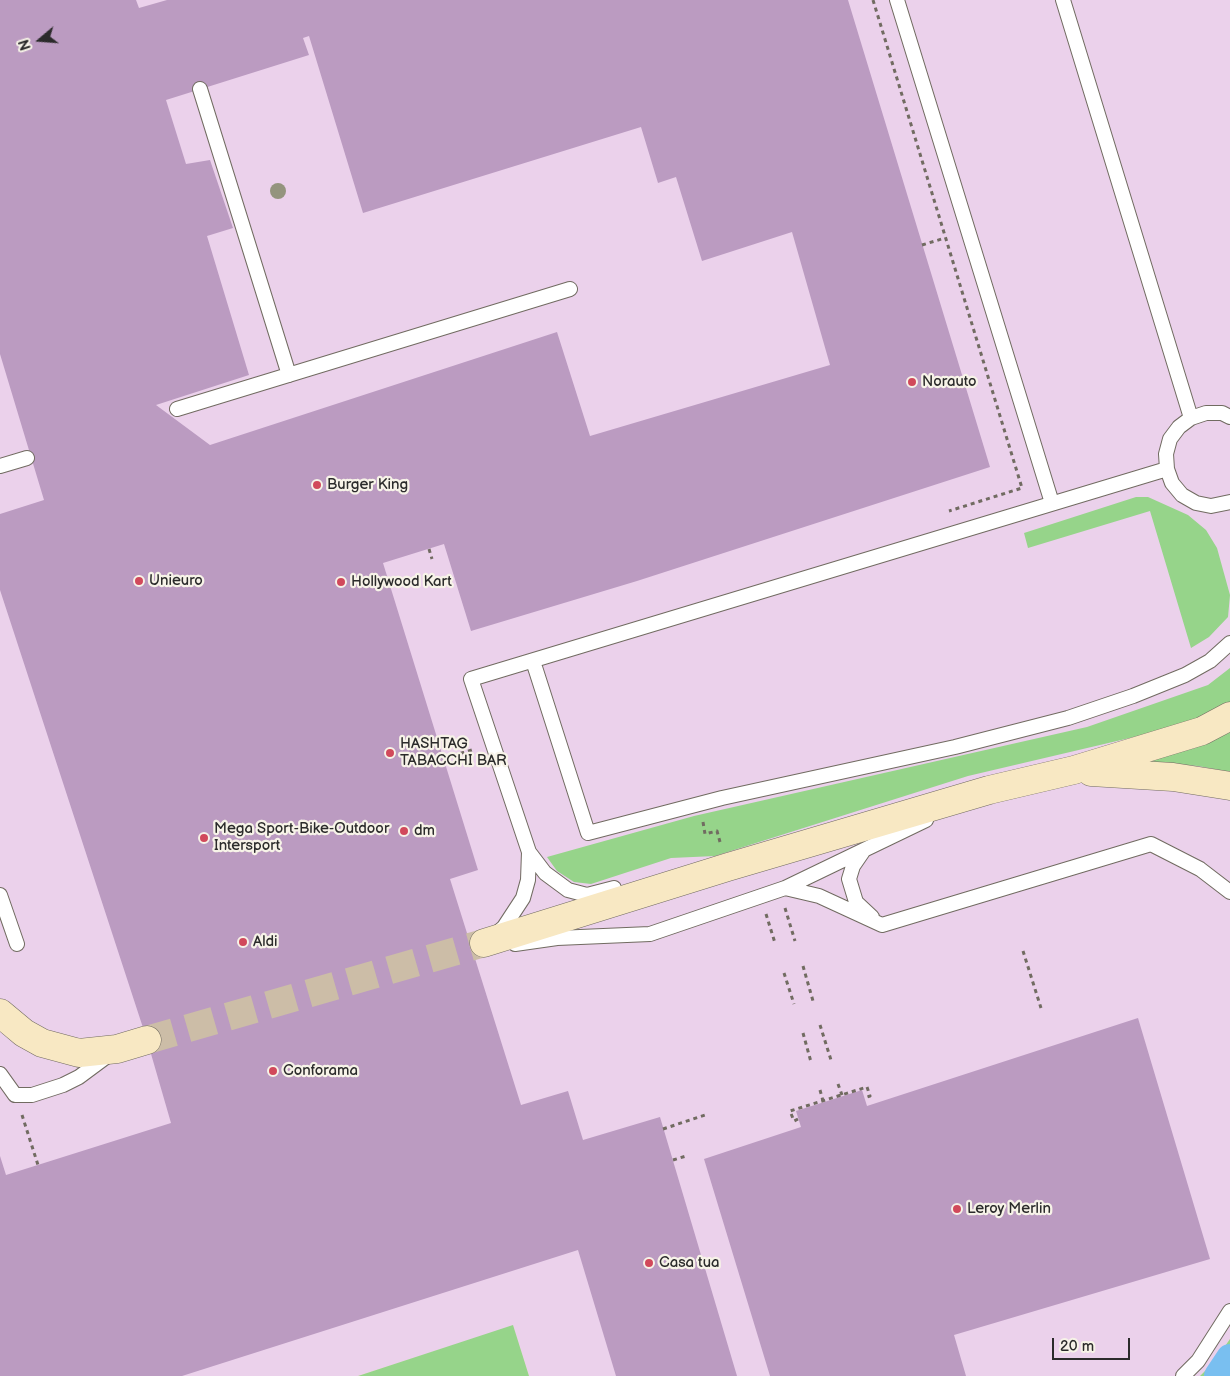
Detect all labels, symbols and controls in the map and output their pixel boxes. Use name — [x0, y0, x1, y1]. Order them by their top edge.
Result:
north arrow — [15, 15, 65, 65]
text: N — [16, 37, 35, 52]
place label: Norauto — [922, 373, 976, 391]
marker: Norauto — [906, 376, 918, 388]
place label: Burger King — [327, 476, 408, 494]
marker: Burger King — [311, 479, 323, 491]
place label: Unieuro — [149, 572, 203, 590]
place label: Hollywood Kart — [351, 573, 452, 591]
marker: Unieuro — [133, 575, 145, 587]
marker: Hollywood Kart — [335, 576, 347, 588]
place label: HASHTAG TABACCHI BAR — [400, 735, 507, 770]
marker: HASHTAG TABACCHI BAR — [384, 747, 396, 759]
place label: Mega Sport-Bike-Outdoor Intersport — [214, 820, 389, 855]
place label: dm — [414, 822, 435, 840]
marker: dm — [398, 825, 410, 837]
marker: Mega Sport-Bike-Outdoor Intersport — [198, 832, 210, 844]
place label: Aldi — [253, 933, 278, 951]
marker: Aldi — [237, 936, 249, 948]
place label: Conforama — [283, 1062, 358, 1080]
marker: Conforama — [267, 1065, 279, 1077]
place label: Leroy Merlin — [967, 1200, 1051, 1218]
marker: Leroy Merlin — [951, 1203, 963, 1215]
place label: Casa tua — [659, 1254, 719, 1272]
marker: Casa tua — [643, 1257, 655, 1269]
scale bar — [1055, 1328, 1132, 1360]
text: 20 m — [1060, 1337, 1094, 1356]

